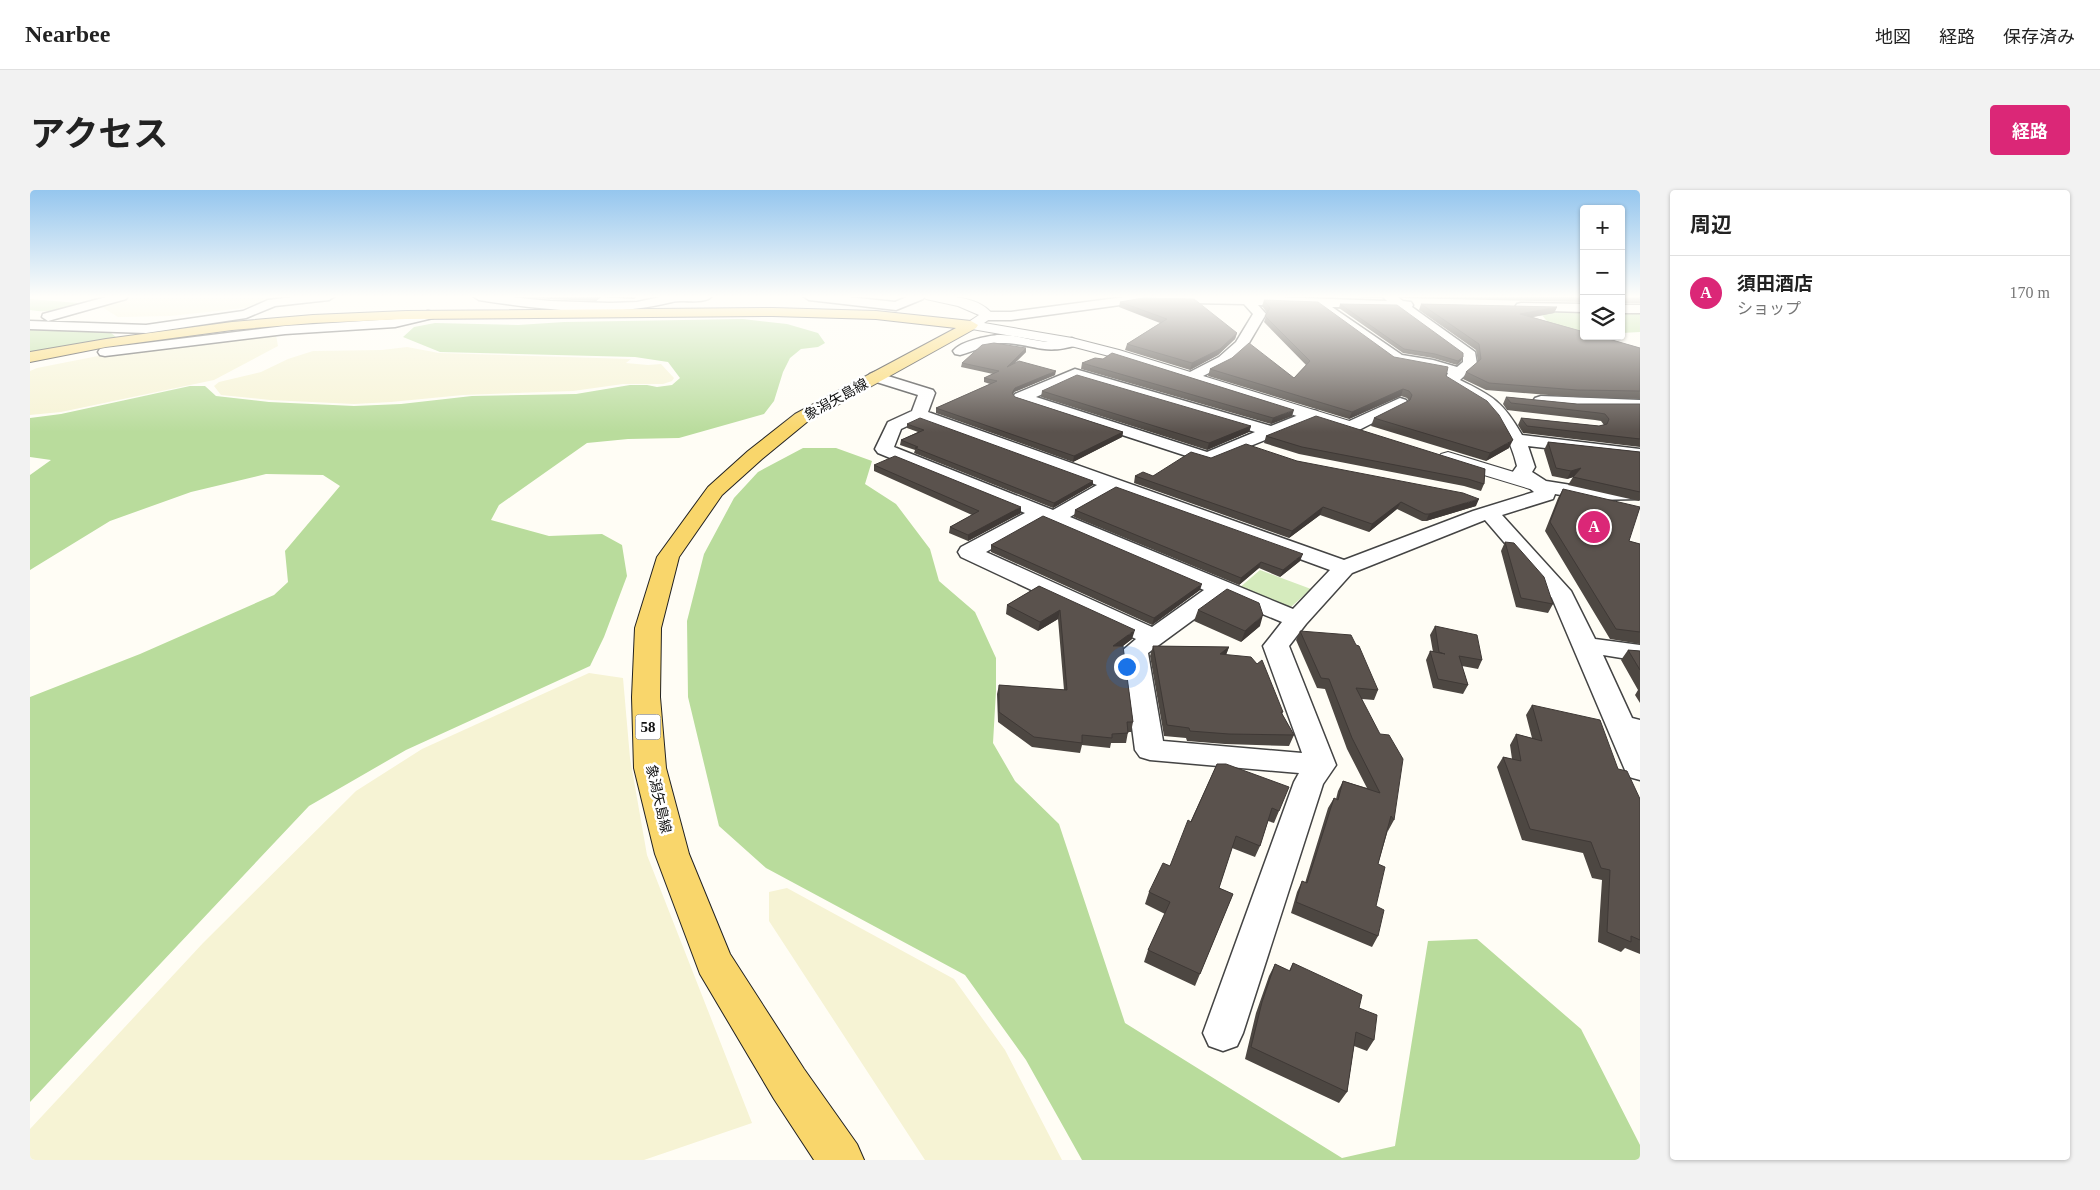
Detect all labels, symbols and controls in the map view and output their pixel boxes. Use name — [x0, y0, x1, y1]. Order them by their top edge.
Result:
text: Nearbee — [25, 21, 110, 47]
text: 地図 — [1875, 27, 1911, 47]
text: 経路 — [1939, 27, 1975, 47]
text: 保存済み — [2003, 27, 2075, 47]
button: 経路 — [1990, 105, 2070, 155]
text: アクセス — [30, 115, 168, 154]
map controls — [1580, 205, 1625, 340]
button: + — [1580, 205, 1625, 250]
text: 周辺 — [1690, 213, 1732, 237]
button: − — [1580, 250, 1625, 295]
text: 須田酒店 — [1737, 273, 1813, 294]
text: A — [1700, 284, 1712, 301]
text: 170 m — [2010, 284, 2050, 301]
button: layers — [1580, 295, 1625, 340]
text: ショップ — [1737, 300, 1801, 317]
street label: 象潟矢島線 — [802, 376, 870, 423]
pin: A — [1578, 508, 1610, 546]
your location — [1114, 654, 1140, 680]
road number: 58 — [636, 714, 660, 740]
street label: 象潟矢島線 — [643, 763, 674, 835]

